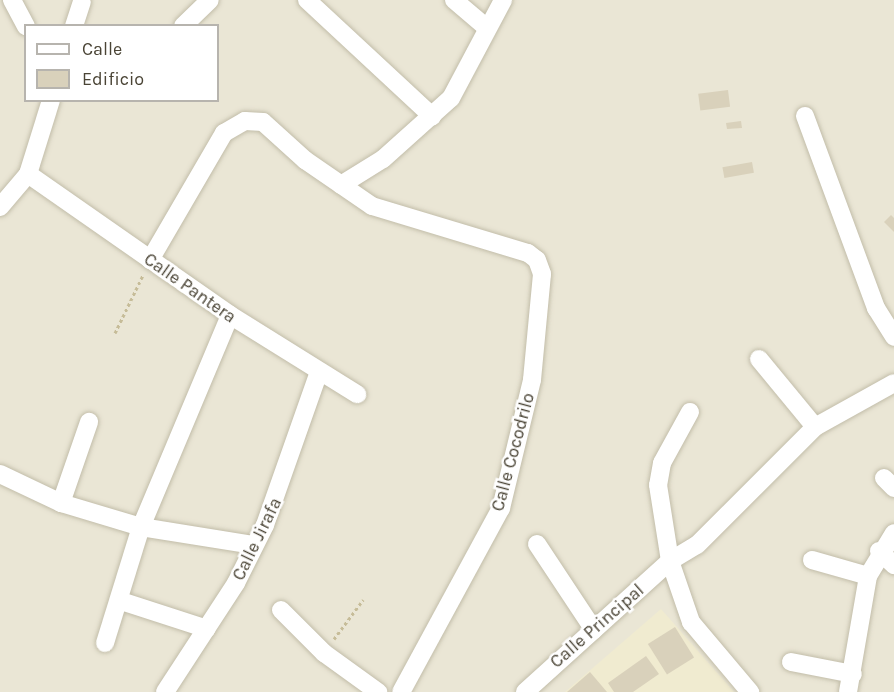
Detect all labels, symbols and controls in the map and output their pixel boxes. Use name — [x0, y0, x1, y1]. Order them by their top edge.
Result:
legend — [24, 24, 219, 102]
text: Calle — [82, 38, 122, 60]
text: Edificio — [82, 68, 144, 90]
street label: Calle Pantera — [140, 248, 240, 328]
street label: Calle Cocodrilo — [487, 390, 539, 514]
street label: Calle Jirafa — [228, 494, 286, 584]
street label: Calle Principal — [546, 579, 648, 673]

